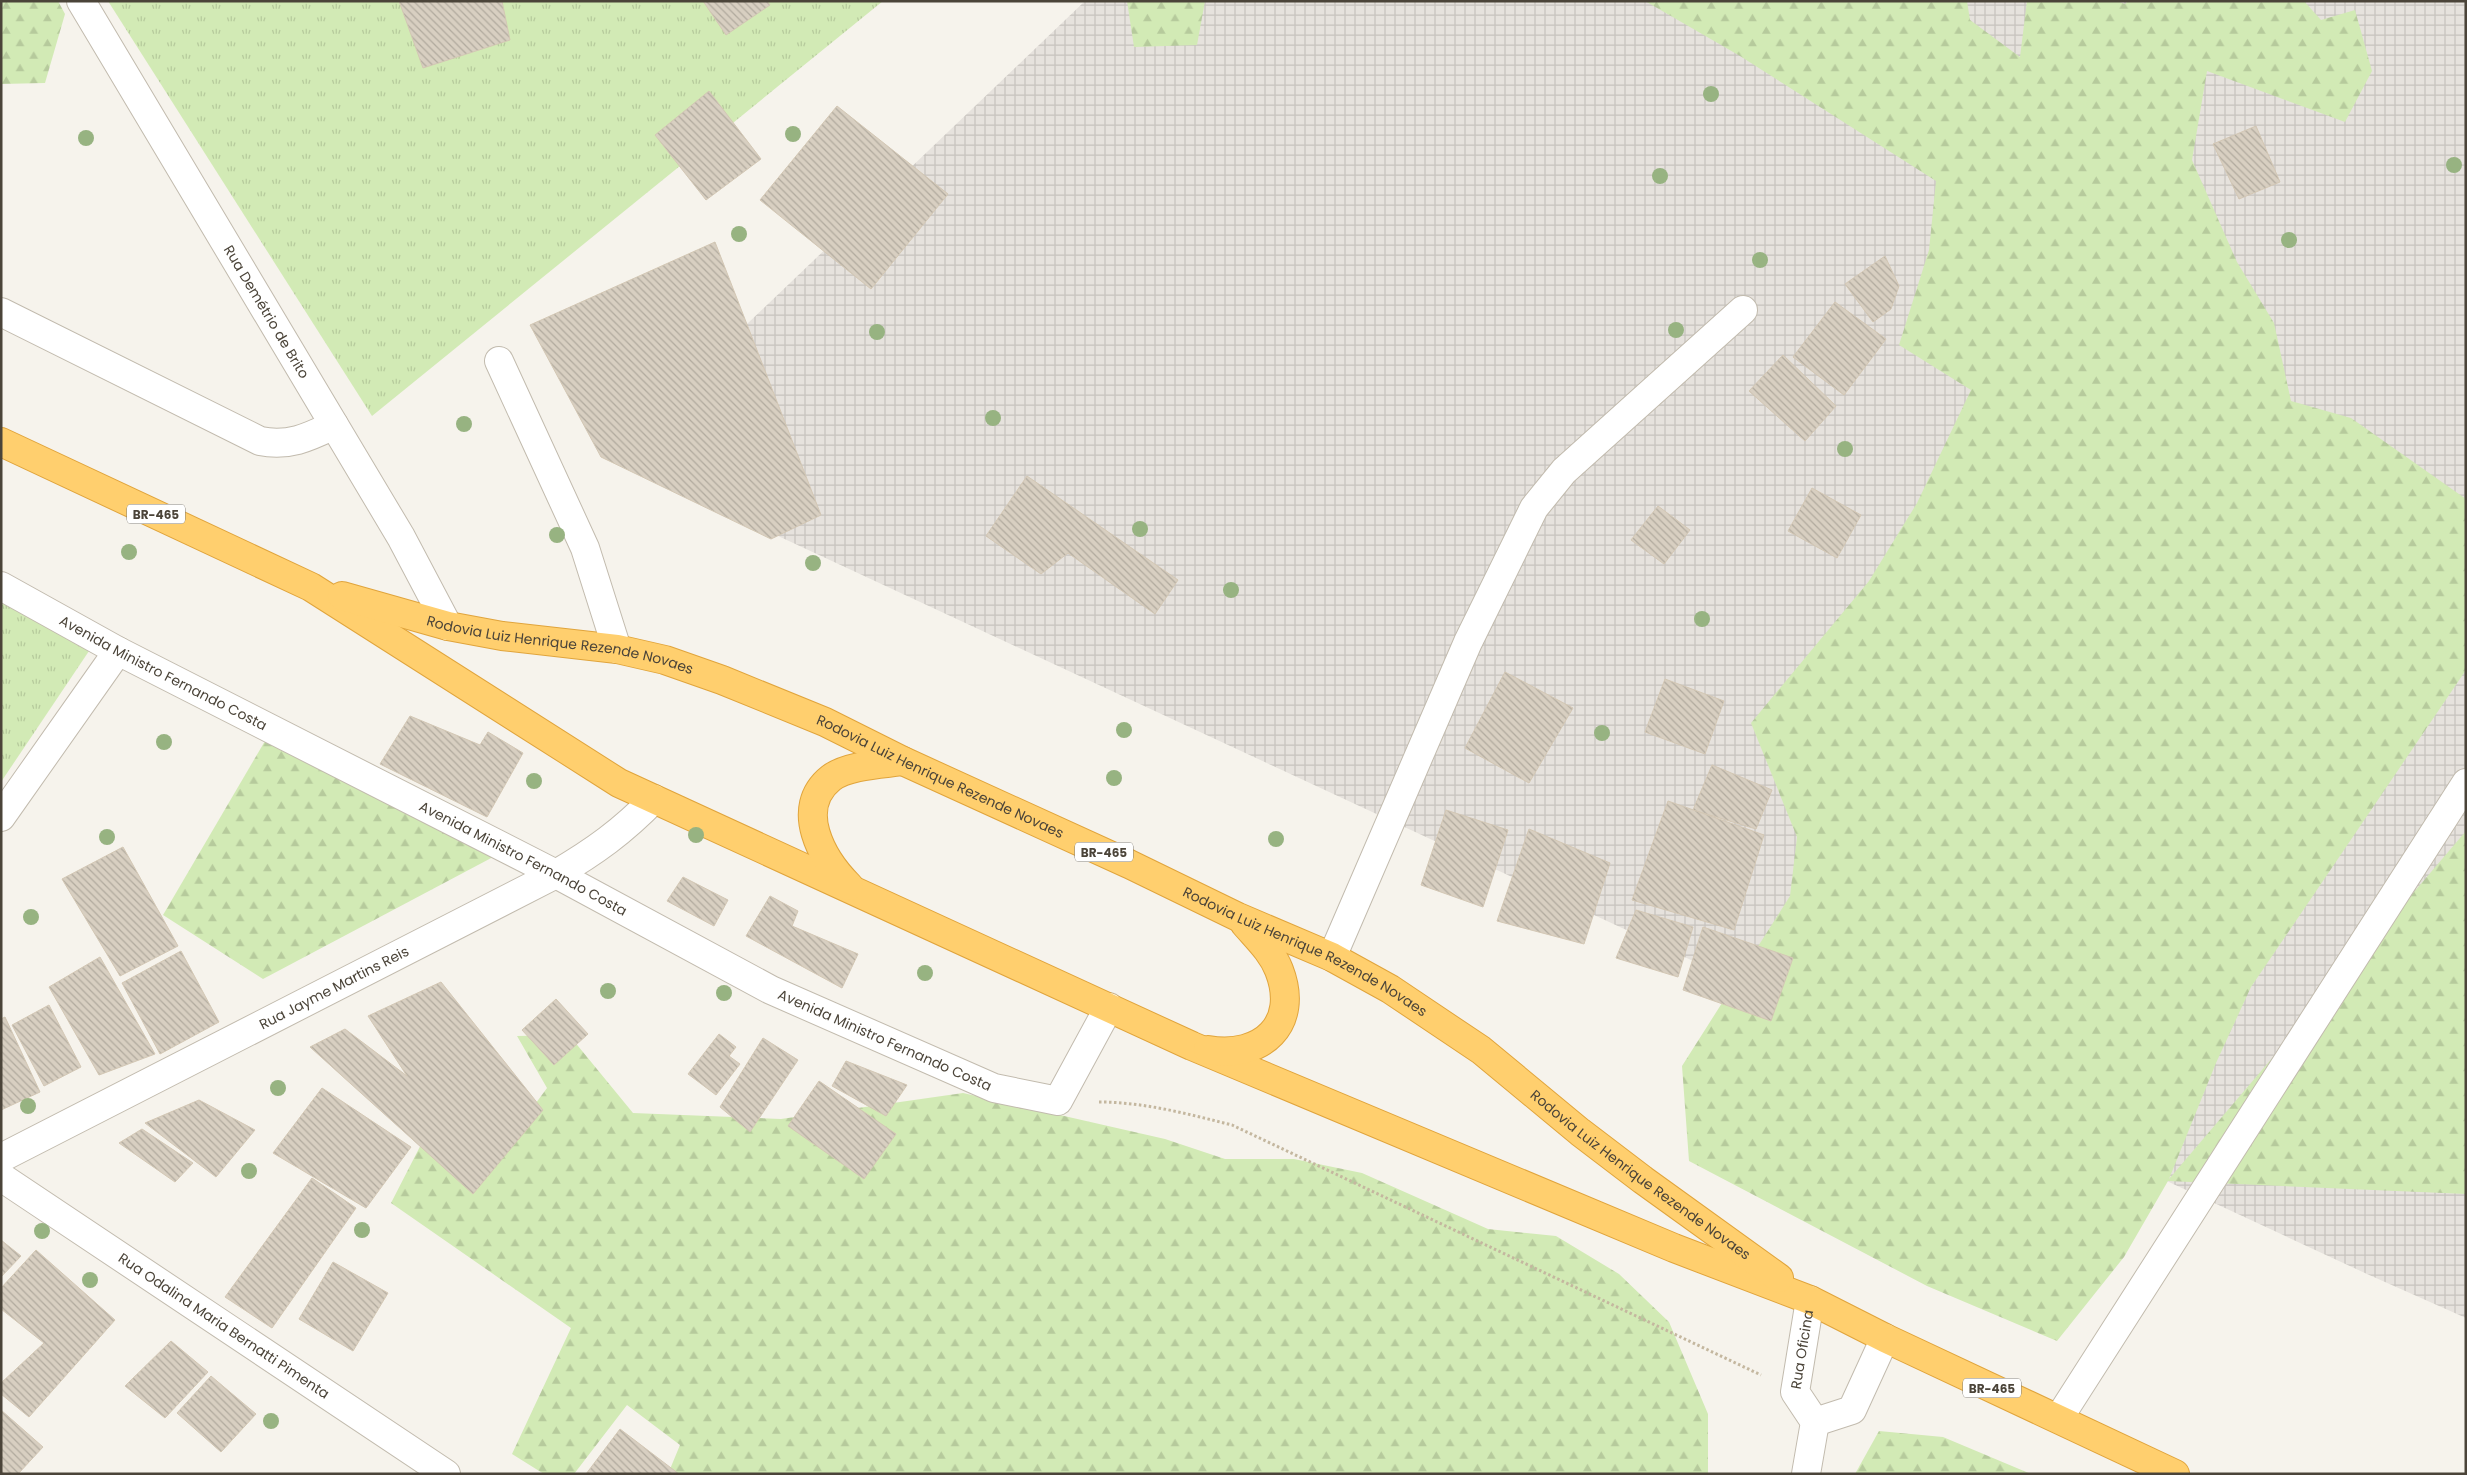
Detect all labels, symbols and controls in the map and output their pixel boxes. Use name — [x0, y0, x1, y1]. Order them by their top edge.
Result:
street label: Rua Demétrio de Brito — [219, 241, 314, 382]
road number: BR-465 — [127, 504, 185, 524]
street label: Avenida Ministro Fernando Costa — [56, 610, 270, 735]
street label: Rodovia Luiz Henrique Rezende Novaes — [424, 610, 696, 679]
street label: Rodovia Luiz Henrique Rezende Novaes — [814, 710, 1067, 843]
street label: Avenida Ministro Fernando Costa — [416, 796, 631, 921]
road number: BR-465 — [1075, 842, 1133, 862]
street label: Rodovia Luiz Henrique Rezende Novaes — [1180, 882, 1431, 1021]
street label: Rua Jayme Martins Reis — [256, 941, 412, 1034]
street label: Avenida Ministro Fernando Costa — [775, 984, 995, 1096]
street label: Rodovia Luiz Henrique Rezende Novaes — [1526, 1085, 1755, 1264]
street label: Rua Odalina Maria Bernatti Pimenta — [114, 1248, 333, 1403]
street label: Rua Oficina — [1786, 1308, 1818, 1391]
road number: BR-465 — [1963, 1379, 2021, 1398]

